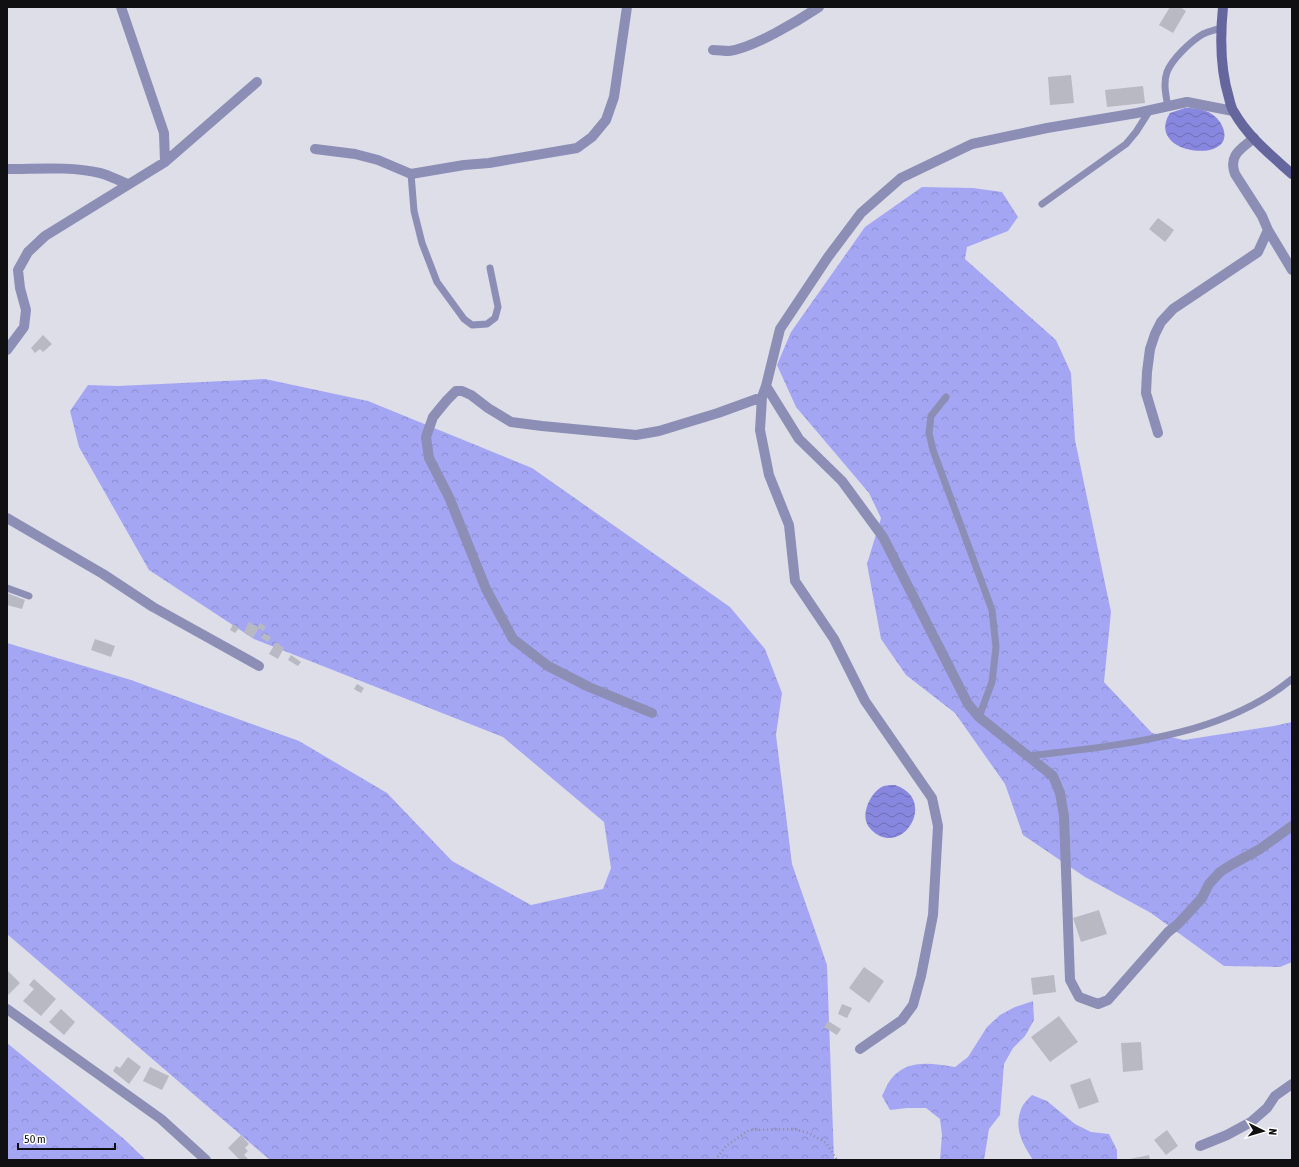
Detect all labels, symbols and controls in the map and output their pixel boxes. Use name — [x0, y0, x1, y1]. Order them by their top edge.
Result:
north arrow — [1243, 1111, 1283, 1151]
scale bar — [18, 1125, 115, 1151]
text: N — [1267, 1128, 1279, 1136]
text: 50 m — [24, 1132, 46, 1146]

